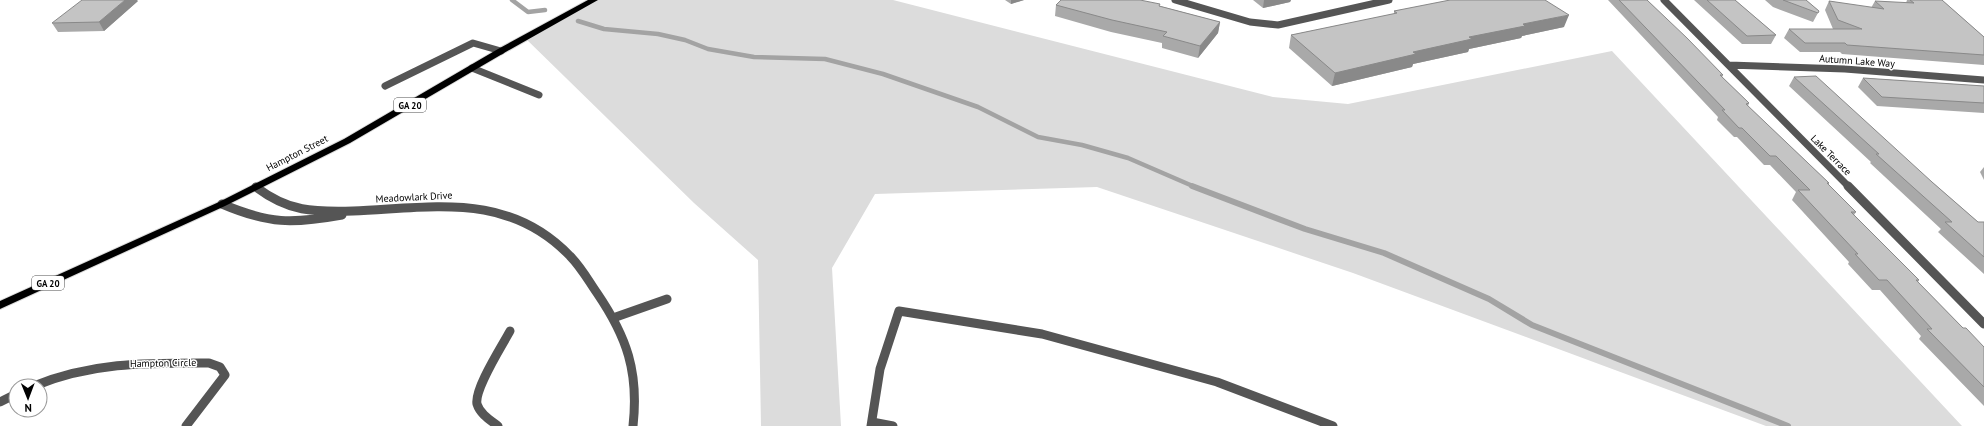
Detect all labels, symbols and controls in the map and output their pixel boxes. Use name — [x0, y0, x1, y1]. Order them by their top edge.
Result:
street label: Autumn Lake Way — [1819, 52, 1896, 70]
road number: GA 20 — [394, 98, 426, 112]
street label: Hampton Street — [264, 132, 331, 174]
street label: Lake Terrace — [1808, 132, 1854, 178]
street label: Meadowlark Drive — [375, 188, 453, 206]
road number: GA 20 — [32, 276, 64, 290]
street label: Hampton Circle — [130, 356, 196, 370]
north arrow — [8, 378, 48, 418]
text: N — [24, 401, 32, 415]

